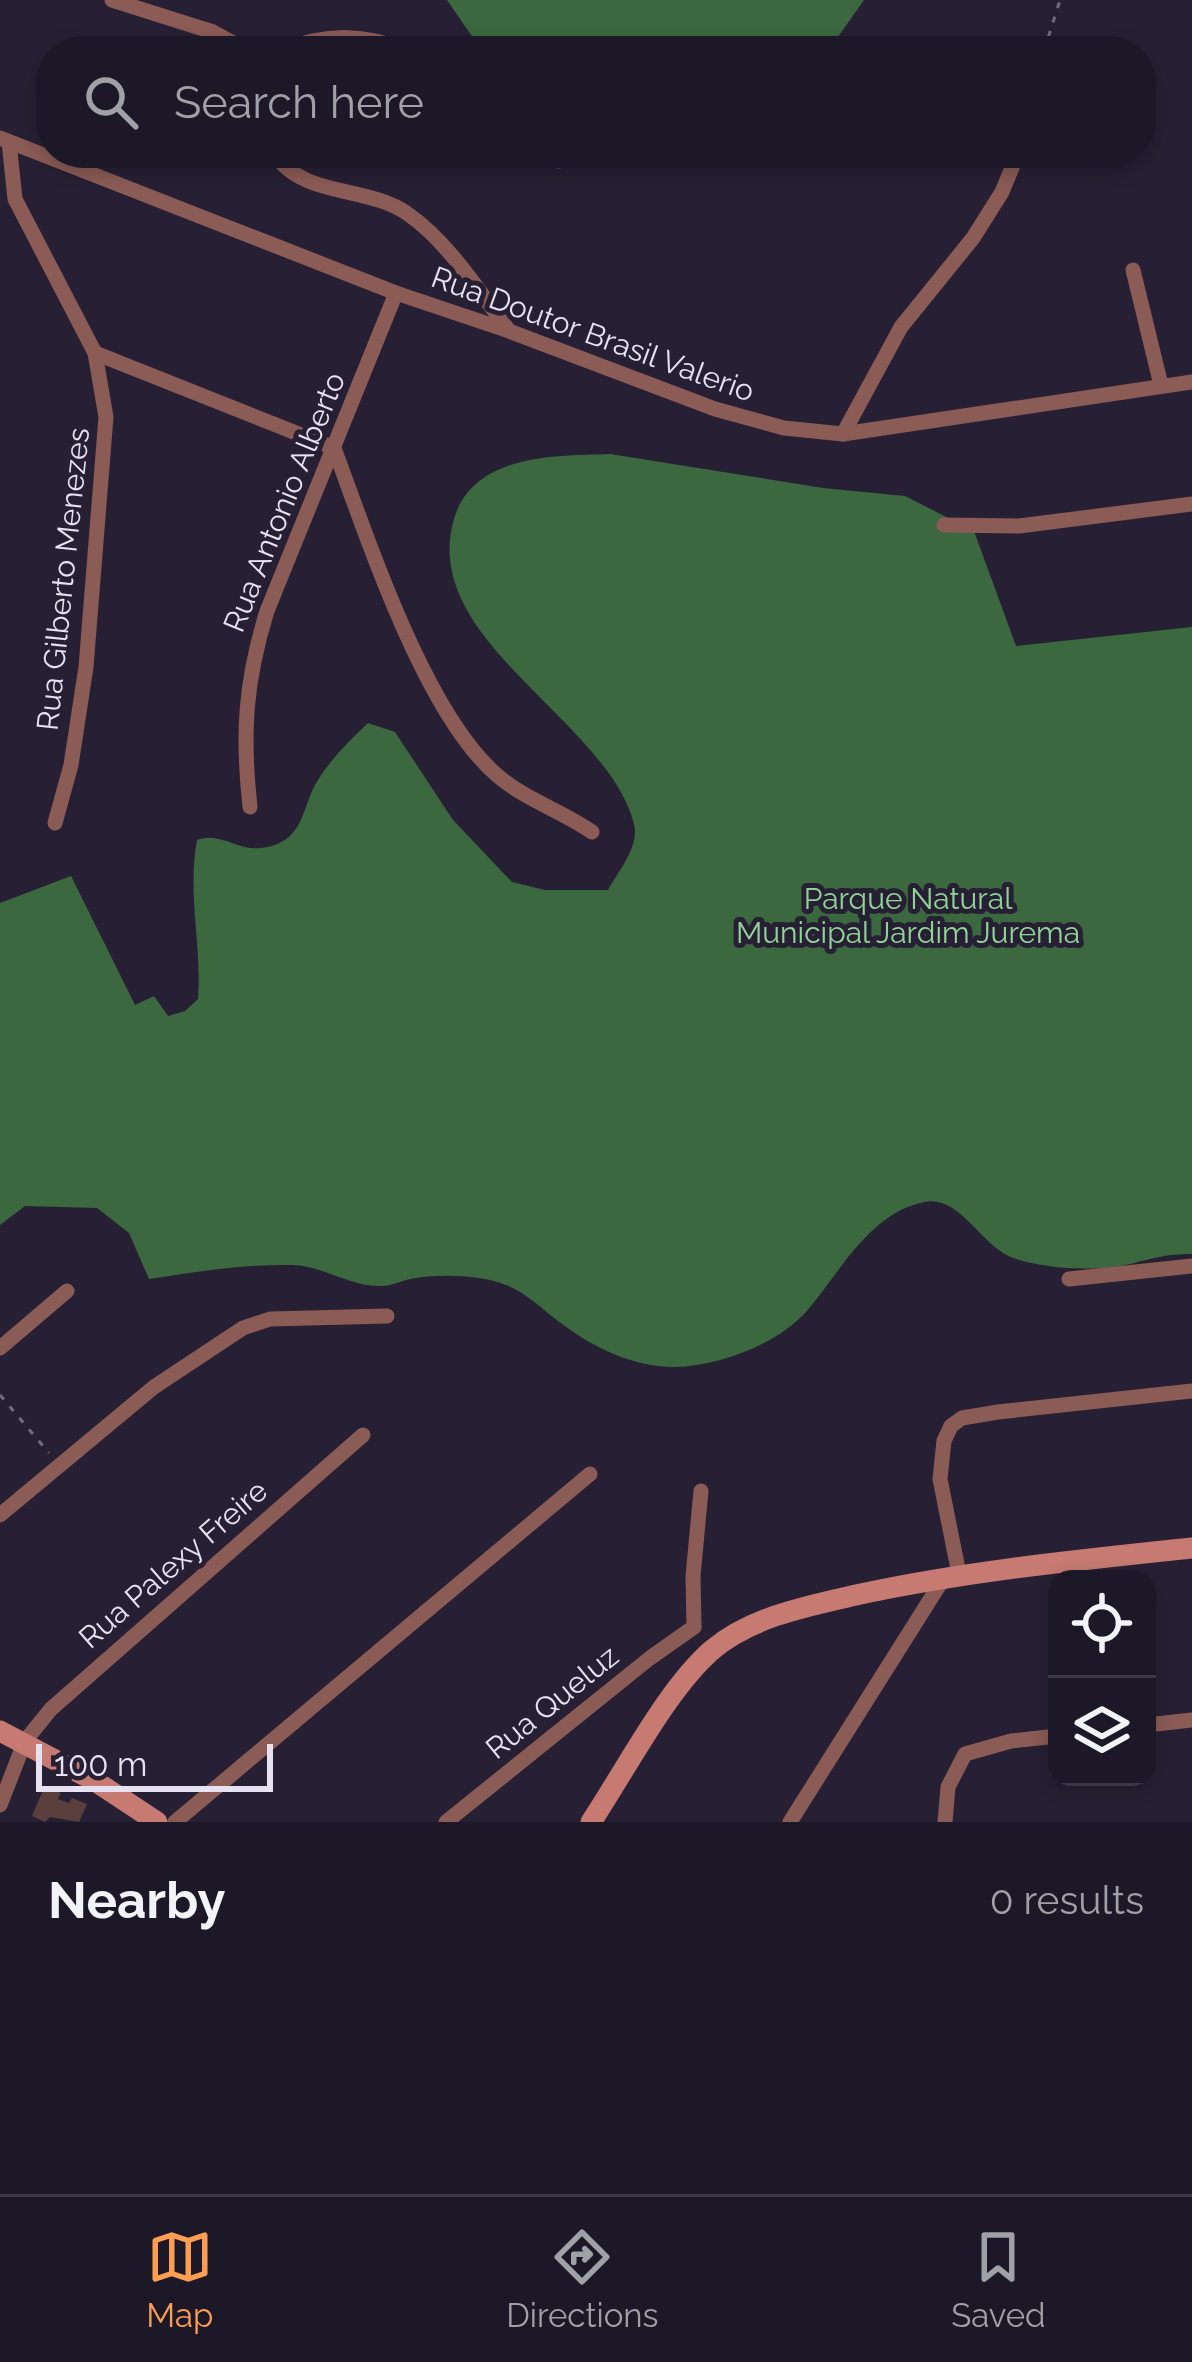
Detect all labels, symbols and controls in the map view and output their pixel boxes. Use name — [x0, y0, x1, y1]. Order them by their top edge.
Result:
search box — [36, 36, 1156, 168]
icon: search — [78, 69, 144, 135]
text: Search here — [174, 76, 424, 129]
street label: Rua Doutor Brasil Valerio — [427, 259, 759, 409]
street label: Rua Antonio Alberto — [216, 367, 352, 637]
street label: Rua Gilberto Menezes — [30, 426, 96, 732]
park label: Parque Natural Municipal Jardim Jurema — [736, 881, 1080, 950]
street label: Rua Palexy Freire — [72, 1473, 274, 1655]
map controls — [1048, 1570, 1156, 1786]
button: locate — [1048, 1570, 1156, 1678]
street label: Rua Queluz — [479, 1638, 625, 1766]
button: layers — [1048, 1678, 1156, 1786]
scale bar — [36, 1738, 273, 1791]
text: 100 m — [54, 1745, 147, 1784]
text: Nearby — [48, 1870, 225, 1930]
text: 0 results — [990, 1877, 1144, 1923]
tab: Map — [146, 2224, 213, 2335]
tab: Directions — [506, 2224, 659, 2335]
tab: Saved — [951, 2224, 1046, 2335]

